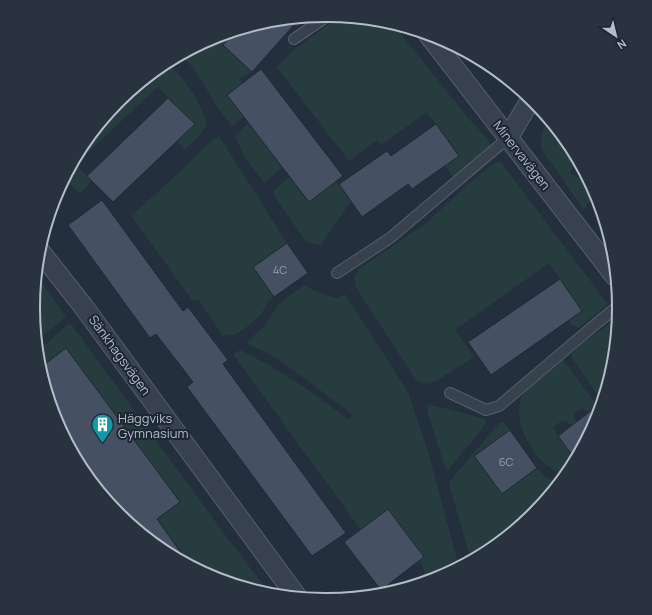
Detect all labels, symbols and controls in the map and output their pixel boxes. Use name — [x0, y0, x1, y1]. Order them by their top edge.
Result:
north arrow — [596, 16, 636, 56]
text: N — [614, 36, 630, 53]
street label: Minervavägen — [489, 117, 555, 193]
house number: 4C — [273, 262, 287, 277]
street label: Sänkhagsvägen — [85, 311, 155, 399]
place label: Häggviks Gymnasium — [118, 409, 189, 442]
building icon: Häggviks Gymnasium — [90, 412, 116, 445]
house number: 6C — [499, 454, 513, 469]

